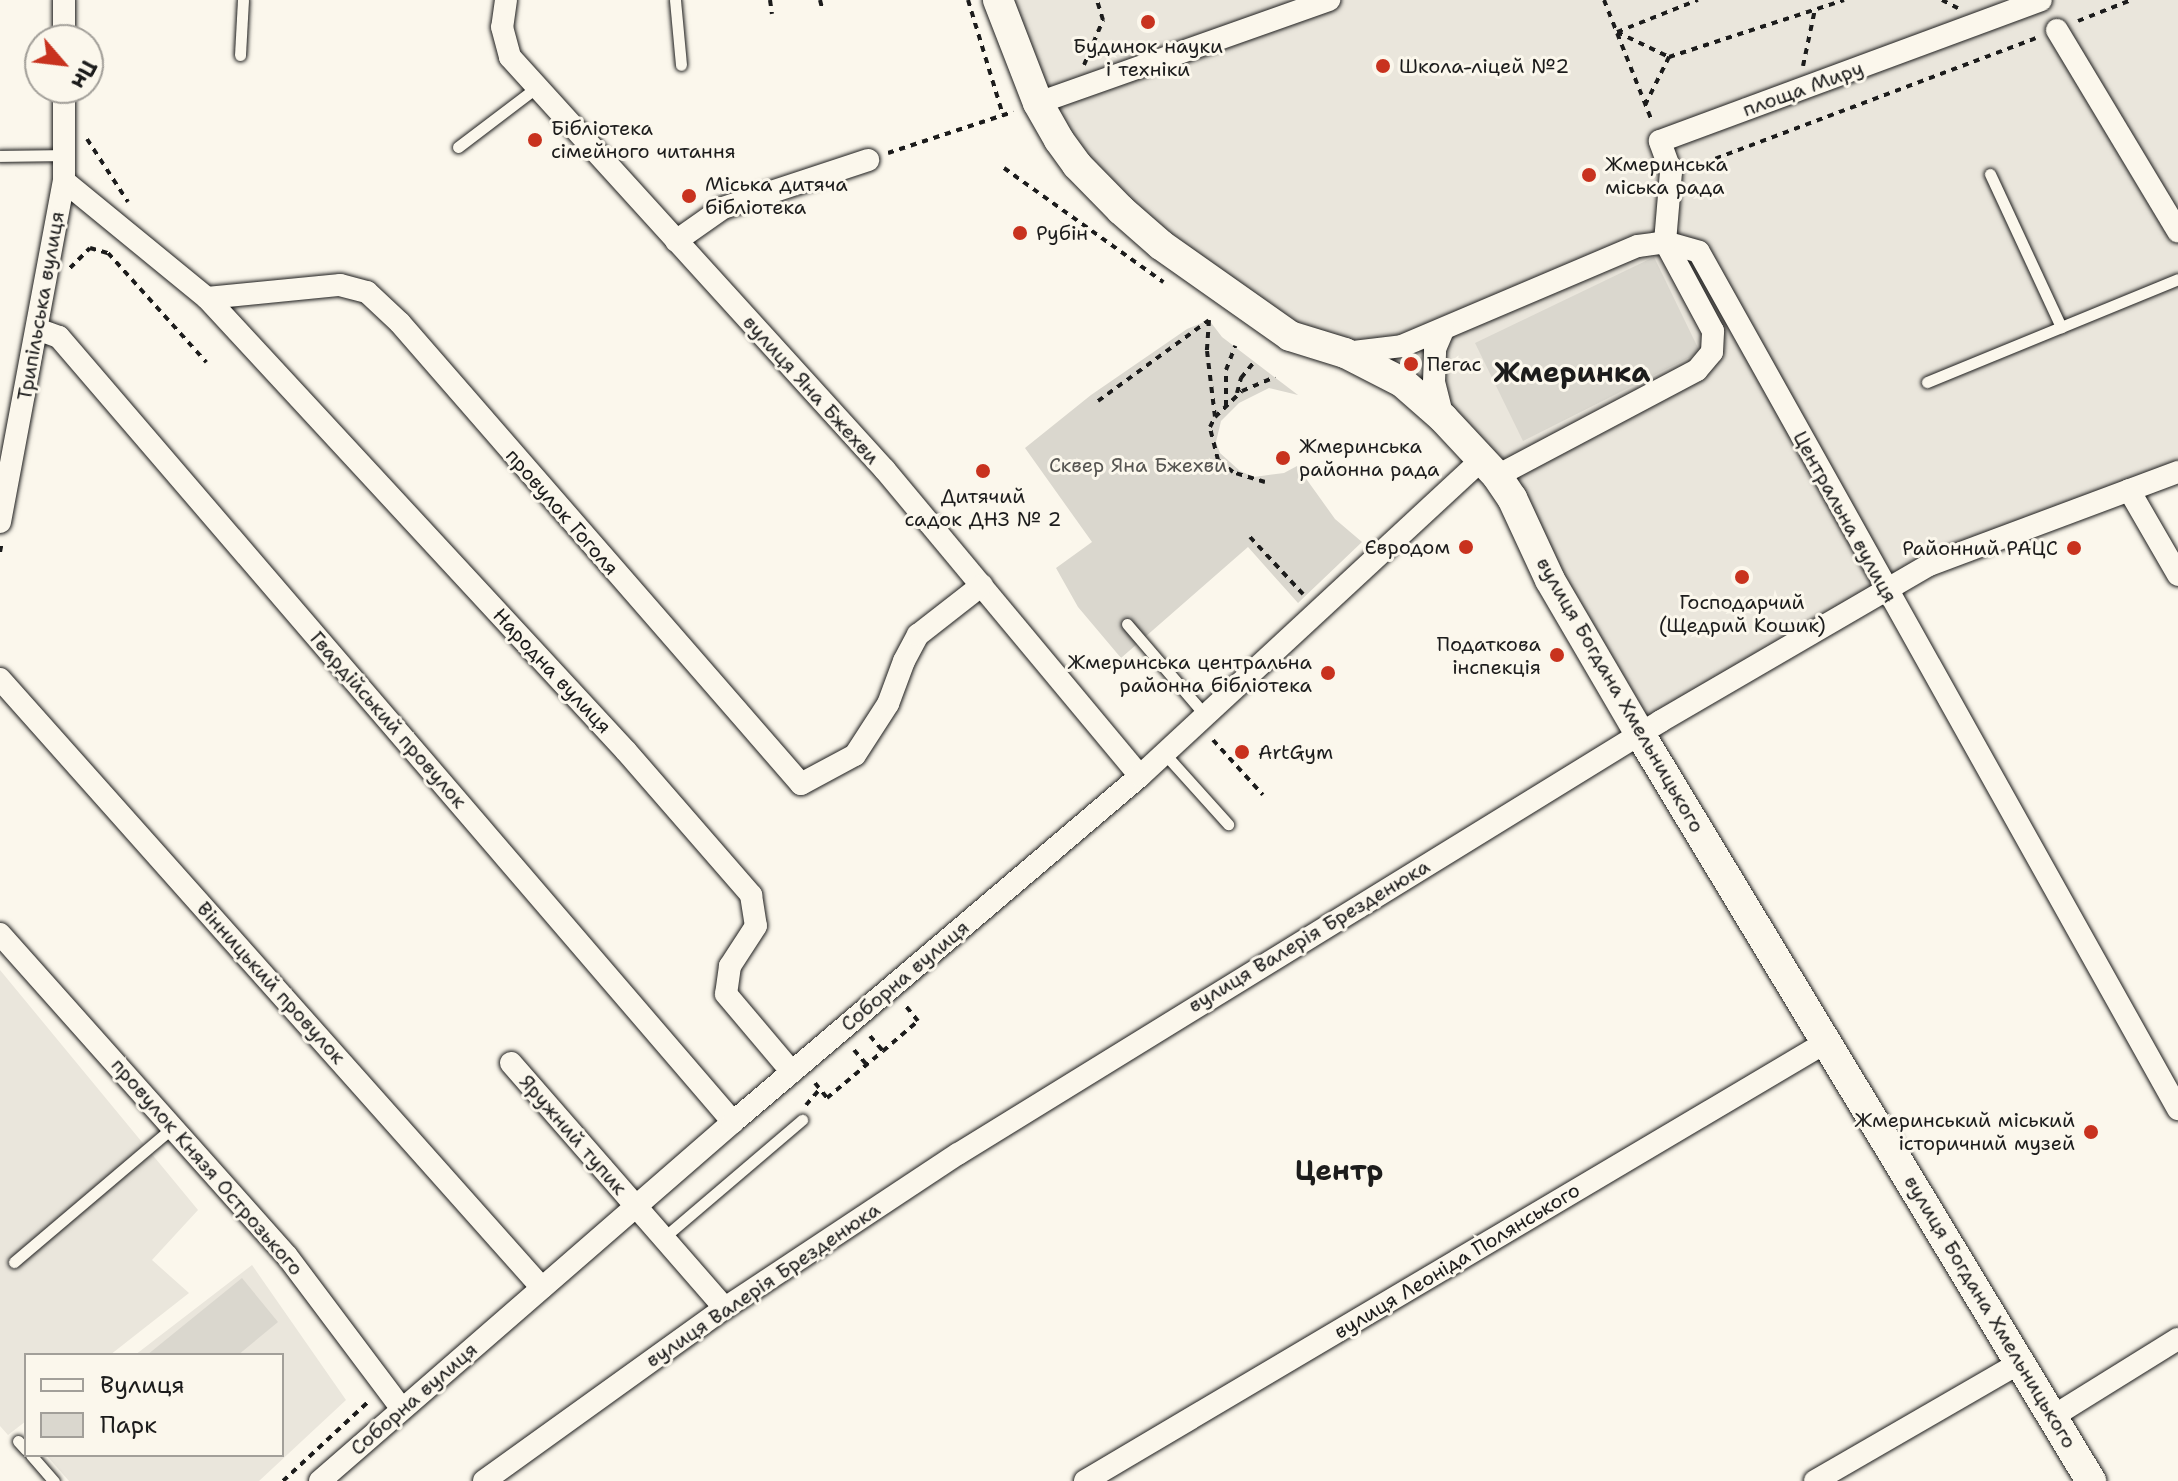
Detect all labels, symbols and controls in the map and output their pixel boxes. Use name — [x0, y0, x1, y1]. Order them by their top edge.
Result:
marker: Будинок науки і техніки — [1139, 13, 1157, 31]
north arrow — [24, 24, 104, 104]
place label: Будинок науки і техніки — [1073, 34, 1223, 81]
place label: Школа-ліцей №2 — [1399, 54, 1569, 78]
text: Пн — [64, 55, 103, 94]
street label: площа Миру — [1739, 56, 1867, 122]
marker: Школа-ліцей №2 — [1374, 57, 1392, 75]
place label: Бібліотека сімейного читання — [551, 116, 736, 163]
marker: Бібліотека сімейного читання — [526, 131, 544, 149]
place label: Жмеринська міська рада — [1605, 152, 1728, 199]
marker: Жмеринська міська рада — [1580, 166, 1598, 184]
place label: Міська дитяча бібліотека — [705, 172, 848, 219]
marker: Міська дитяча бібліотека — [680, 187, 698, 205]
street label: Трипільська вулиця — [13, 210, 69, 402]
place label: Рубін — [1036, 221, 1088, 245]
marker: Рубін — [1011, 224, 1029, 242]
street label: вулиця Яна Бжехви — [738, 310, 884, 470]
place label: Пегас — [1427, 352, 1482, 376]
marker: Пегас — [1402, 355, 1420, 373]
district label: Жмеринка — [1494, 355, 1650, 389]
street label: Центральна вулиця — [1788, 427, 1902, 607]
place label: Жмеринська районна рада — [1299, 434, 1439, 481]
street label: провулок Гоголя — [501, 444, 623, 580]
marker: Жмеринська районна рада — [1274, 449, 1292, 467]
park label: Сквер Яна Бжехви — [1049, 453, 1227, 477]
marker: Дитячий садок ДНЗ № 2 — [974, 462, 992, 480]
place label: Дитячий садок ДНЗ № 2 — [904, 484, 1062, 531]
place label: Євродом — [1364, 535, 1450, 559]
place label: Районний РАЦС — [1902, 536, 2058, 560]
marker: Євродом — [1457, 538, 1475, 556]
marker: Районний РАЦС — [2065, 539, 2083, 557]
street label: вулиця Богдана Хмельницького — [1531, 553, 1709, 837]
marker: Господарчий (Щедрий Кошик) — [1733, 568, 1751, 586]
place label: Господарчий (Щедрий Кошик) — [1658, 590, 1826, 637]
street label: Народна вулиця — [488, 603, 616, 739]
street label: Гвардійський провулок — [305, 627, 471, 813]
place label: Податкова інспекція — [1437, 632, 1541, 679]
marker: Податкова інспекція — [1548, 646, 1566, 664]
place label: Жмеринська центральна районна бібліотека — [1068, 650, 1312, 697]
marker: Жмеринська центральна районна бібліотека — [1319, 664, 1337, 682]
place label: ArtGym — [1258, 740, 1333, 764]
marker: ArtGym — [1233, 743, 1251, 761]
street label: вулиця Валерія Брезденюка — [1184, 854, 1434, 1018]
street label: Вінницький провулок — [192, 897, 350, 1069]
street label: Соборна вулиця — [836, 915, 974, 1037]
street label: провулок Князя Острозького — [106, 1053, 308, 1281]
street label: Яружний тупик — [514, 1070, 632, 1200]
place label: Жмеринський міський історичний музей — [1855, 1108, 2075, 1155]
marker: Жмеринський міський історичний музей — [2082, 1123, 2100, 1141]
district label: Центр — [1295, 1153, 1383, 1187]
street label: вулиця Богдана Хмельницького — [1899, 1171, 2081, 1453]
street label: вулиця Леоніда Полянського — [1330, 1178, 1584, 1344]
street label: вулиця Валерія Брезденюка — [641, 1197, 885, 1373]
street label: Соборна вулиця — [346, 1337, 482, 1461]
legend — [24, 1353, 284, 1457]
text: Вулиця — [100, 1369, 185, 1401]
text: Парк — [100, 1409, 157, 1441]

